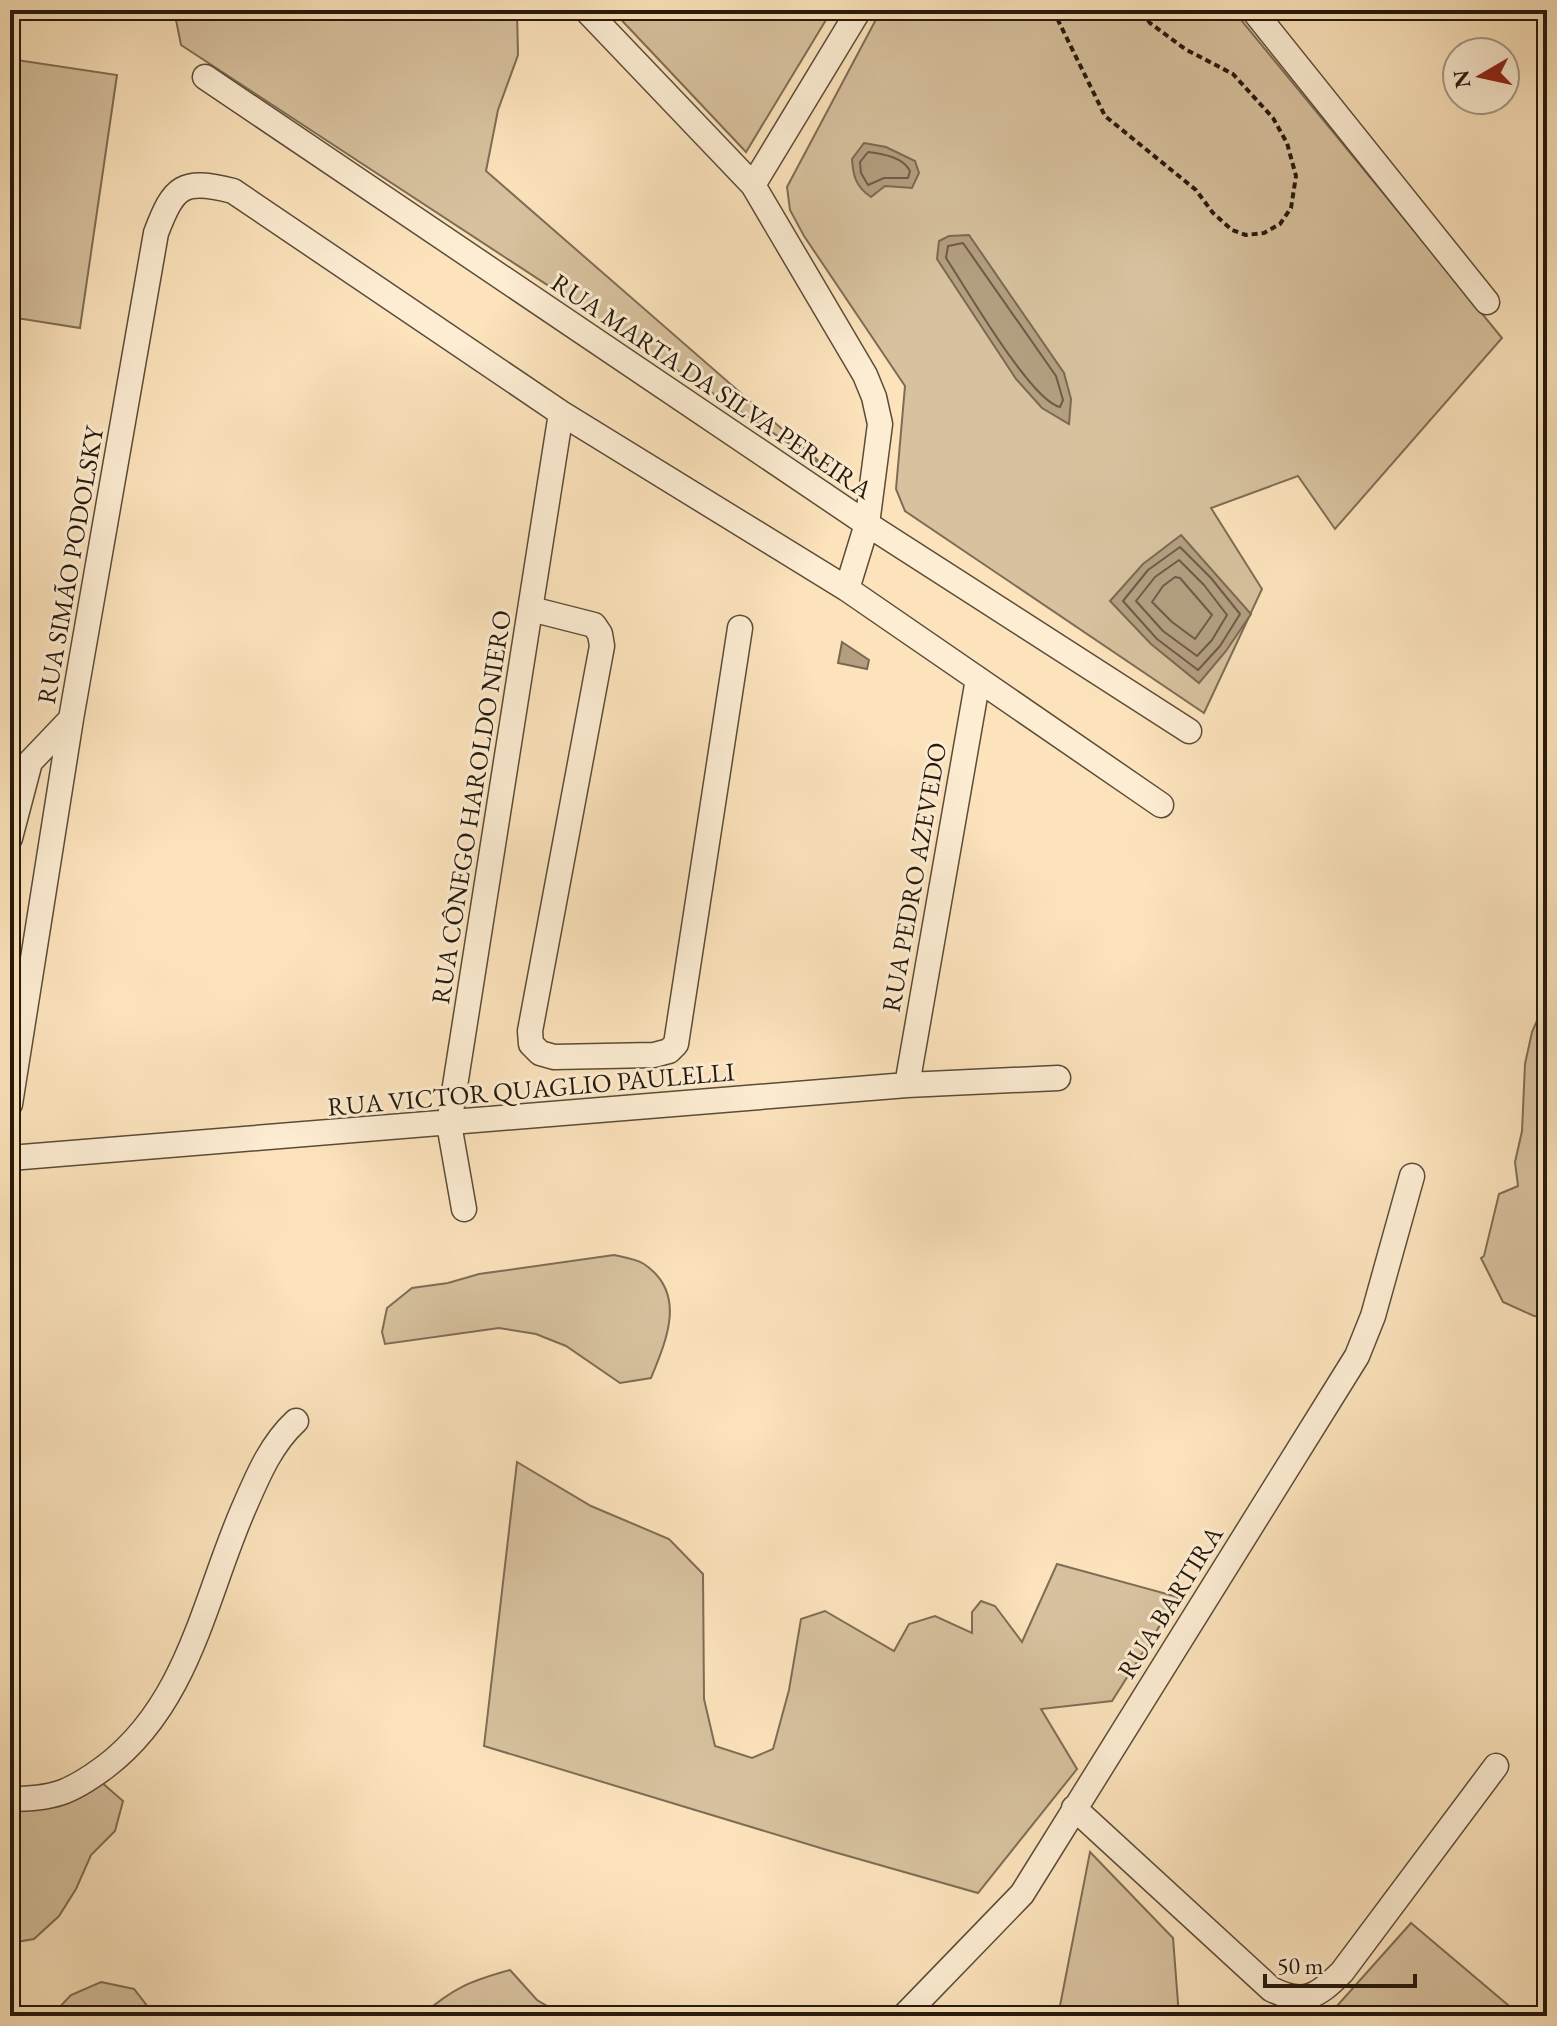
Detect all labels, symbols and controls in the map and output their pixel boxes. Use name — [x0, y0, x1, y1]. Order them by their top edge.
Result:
north arrow — [1441, 36, 1521, 116]
text: N — [1446, 68, 1477, 90]
street label: RUA MARTA DA SILVA PEREIRA — [545, 265, 880, 507]
street label: RUA SIMÃO PODOLSKY — [29, 422, 111, 706]
street label: RUA CÔNEGO HAROLDO NIERO — [423, 608, 519, 1006]
street label: RUA PEDRO AZEVEDO — [874, 740, 954, 1014]
street label: RUA VICTOR QUAGLIO PAULELLI — [326, 1054, 736, 1124]
street label: RUA BARTIRA — [1109, 1518, 1231, 1685]
scale bar — [1265, 1938, 1415, 1988]
text: 50 m — [1277, 1950, 1324, 1981]

